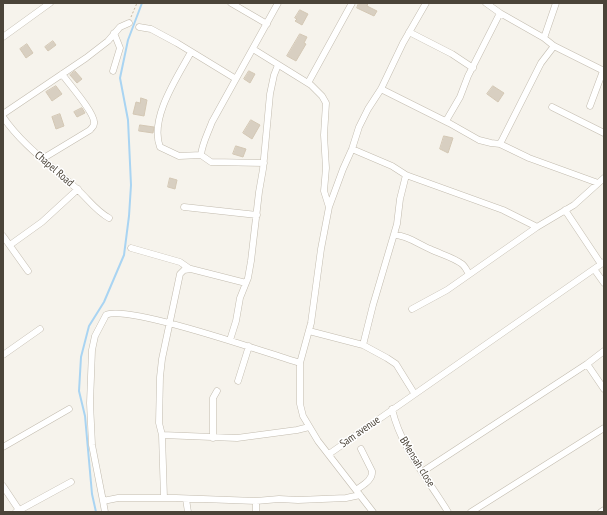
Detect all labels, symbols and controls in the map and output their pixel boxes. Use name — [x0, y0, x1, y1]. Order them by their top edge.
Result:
street label: Chapel Road — [32, 149, 76, 189]
street label: Sam avenue — [337, 413, 383, 451]
street label: BMensah close — [396, 435, 438, 489]

